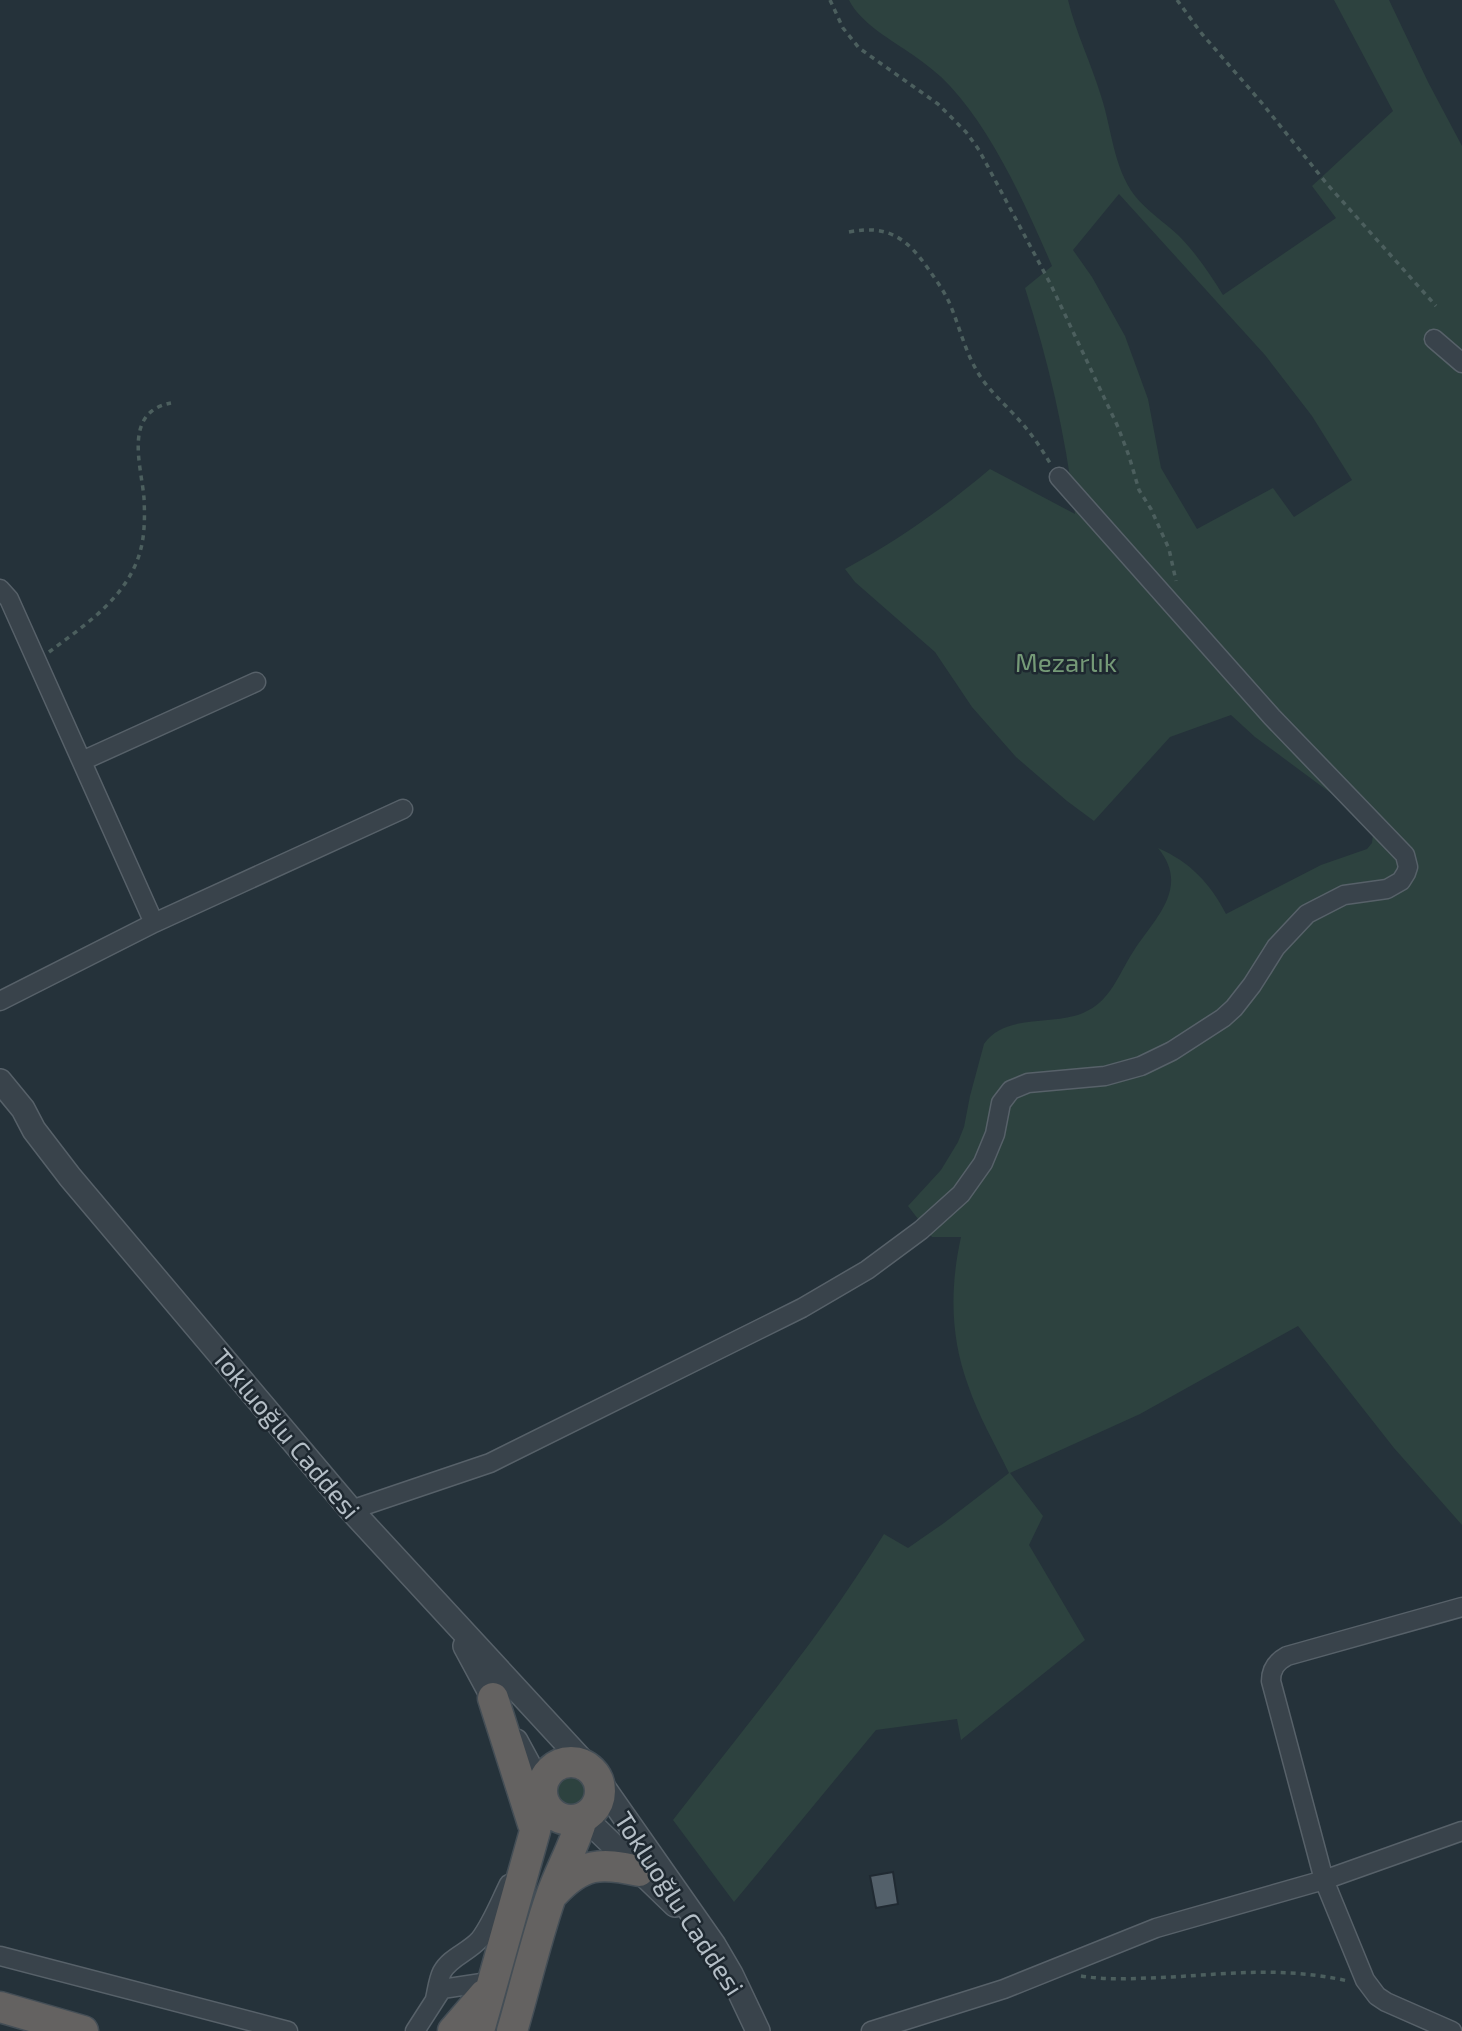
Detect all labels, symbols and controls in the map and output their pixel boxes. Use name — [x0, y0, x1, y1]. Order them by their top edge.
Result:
park label: Mezarlık — [1015, 646, 1117, 677]
street label: Tokluoğlu Caddesi — [207, 1342, 367, 1524]
street label: Tokluoğlu Caddesi — [609, 1805, 751, 2001]

